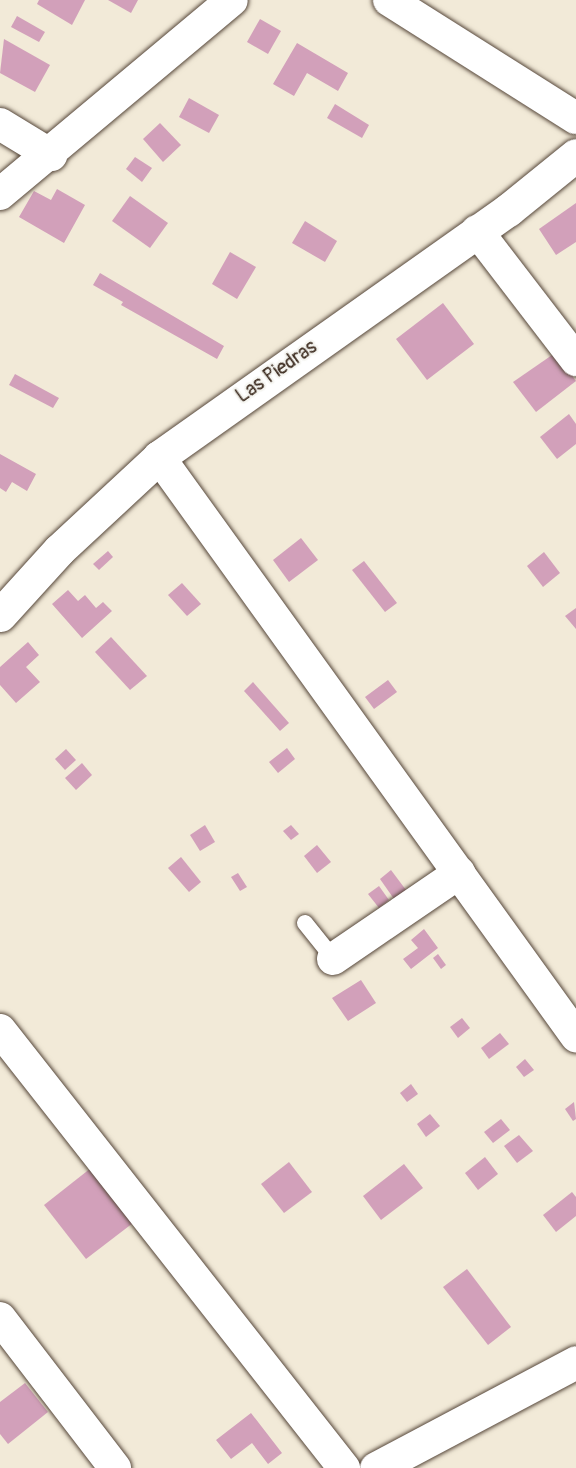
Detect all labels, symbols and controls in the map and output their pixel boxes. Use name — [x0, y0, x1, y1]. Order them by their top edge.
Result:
street label: Las Piedras — [231, 334, 321, 408]

